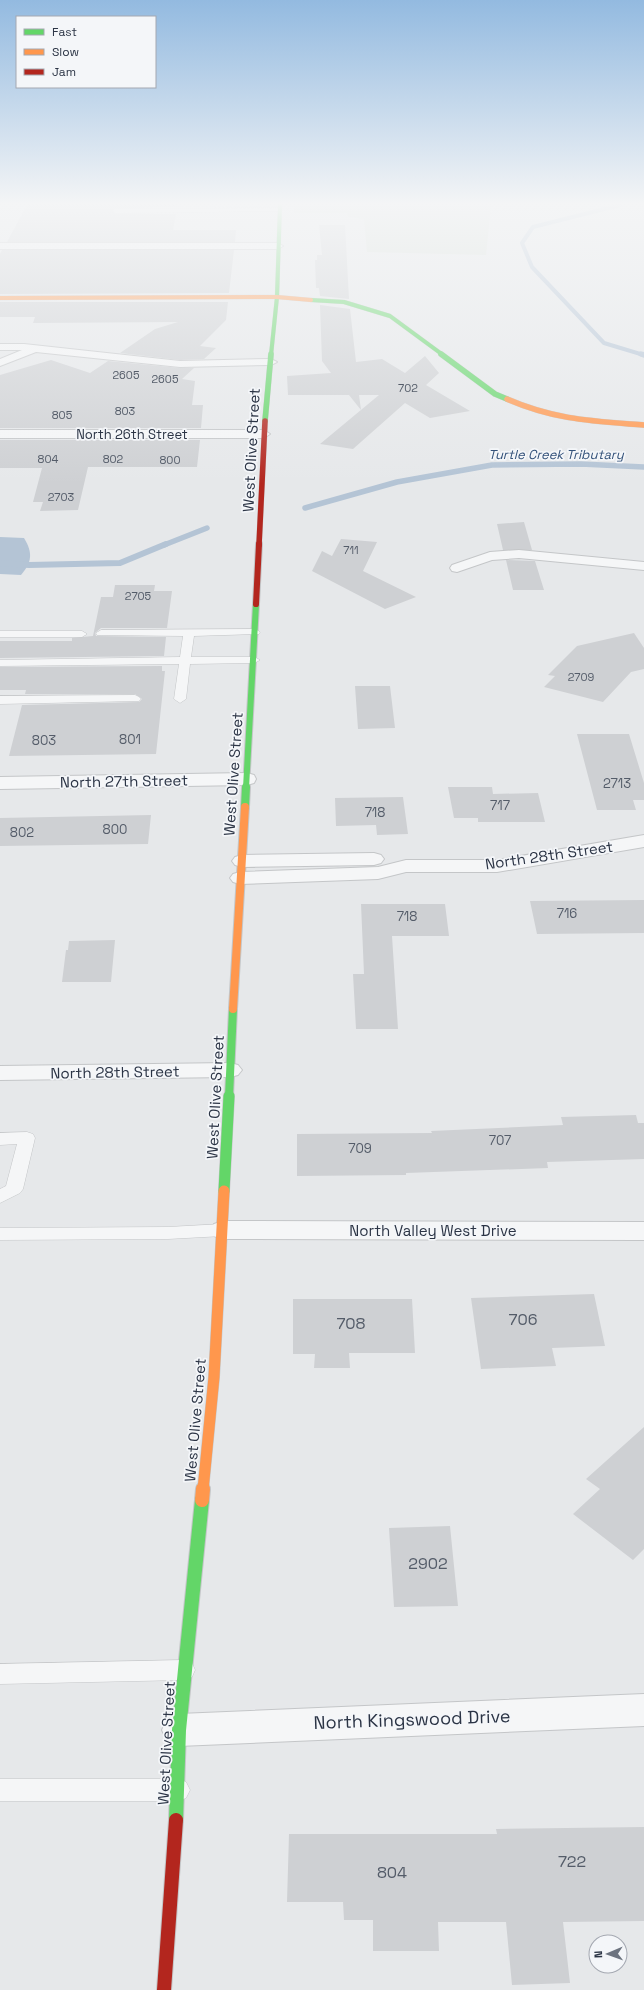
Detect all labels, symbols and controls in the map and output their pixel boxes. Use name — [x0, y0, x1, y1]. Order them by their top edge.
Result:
legend — [16, 16, 156, 88]
text: Fast — [52, 24, 77, 40]
text: Slow — [52, 44, 79, 60]
text: Jam — [52, 64, 76, 80]
house number: 2605 — [112, 368, 140, 382]
house number: 2605 — [151, 372, 179, 386]
house number: 702 — [398, 381, 418, 395]
street label: West Olive Street — [238, 387, 264, 512]
house number: 803 — [115, 404, 136, 418]
house number: 805 — [52, 408, 73, 422]
street label: North 26th Street — [76, 426, 188, 443]
water label: Turtle Creek Tributary — [488, 446, 625, 463]
house number: 804 — [38, 452, 59, 466]
house number: 802 — [103, 452, 124, 466]
house number: 800 — [160, 453, 180, 467]
house number: 2703 — [48, 490, 75, 504]
house number: 711 — [343, 543, 359, 557]
house number: 2705 — [125, 589, 152, 603]
house number: 2709 — [568, 670, 594, 684]
street label: West Olive Street — [219, 711, 247, 837]
house number: 801 — [119, 731, 141, 748]
house number: 803 — [32, 732, 56, 749]
street label: North 27th Street — [60, 770, 188, 792]
house number: 2713 — [603, 775, 631, 792]
house number: 717 — [490, 797, 510, 814]
house number: 718 — [365, 804, 385, 821]
house number: 800 — [103, 821, 127, 838]
house number: 802 — [10, 824, 34, 841]
street label: North 28th Street — [484, 837, 614, 873]
house number: 716 — [557, 905, 577, 922]
house number: 718 — [397, 908, 417, 925]
street label: West Olive Street — [202, 1034, 228, 1159]
street label: North 28th Street — [50, 1061, 180, 1083]
house number: 707 — [489, 1132, 511, 1149]
house number: 709 — [348, 1140, 372, 1157]
street label: North Valley West Drive — [349, 1221, 517, 1240]
house number: 706 — [509, 1309, 537, 1330]
house number: 708 — [336, 1313, 366, 1334]
street label: West Olive Street — [180, 1357, 210, 1483]
house number: 2902 — [408, 1553, 448, 1574]
street label: West Olive Street — [153, 1680, 179, 1805]
street label: North Kingswood Drive — [313, 1704, 511, 1734]
house number: 722 — [558, 1851, 586, 1872]
house number: 804 — [377, 1862, 407, 1883]
north arrow — [588, 1934, 628, 1974]
text: N — [591, 1950, 605, 1958]

